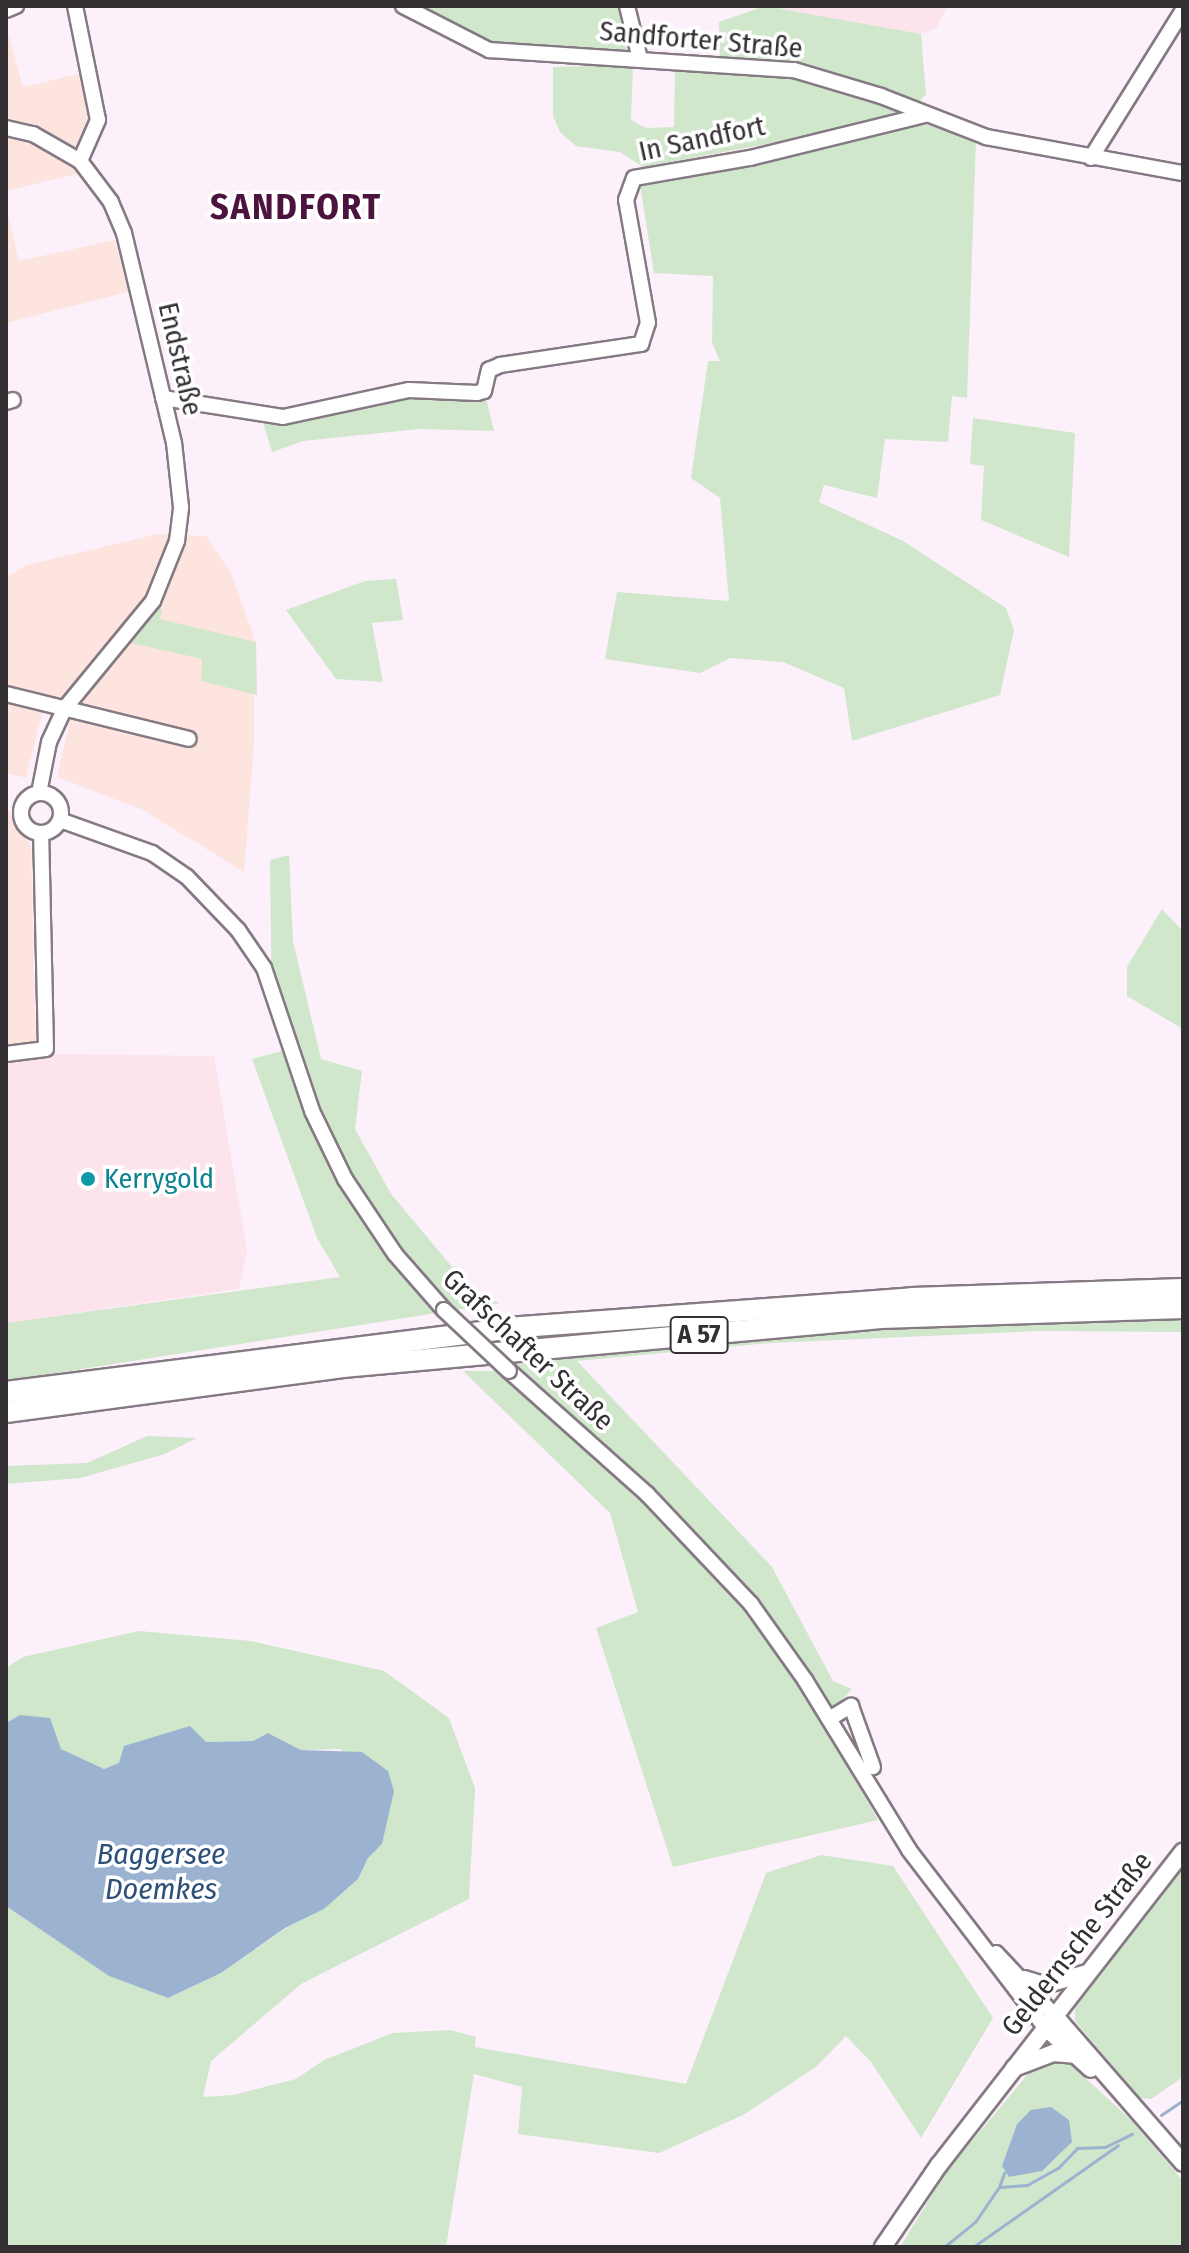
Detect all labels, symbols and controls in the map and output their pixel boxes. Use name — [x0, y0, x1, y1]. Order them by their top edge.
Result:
street label: Sandforter Straße — [598, 14, 804, 66]
street label: In Sandfort — [636, 109, 768, 169]
district label: SANDFORT — [210, 186, 382, 230]
street label: Endstraße — [151, 299, 209, 419]
place label: Kerrygold — [104, 1162, 214, 1196]
marker: Kerrygold — [79, 1170, 97, 1188]
street label: Grafschafter Straße — [436, 1262, 620, 1438]
road number: A 57 — [669, 1313, 729, 1357]
water label: Baggersee Doemkes — [97, 1836, 225, 1906]
street label: Geldernsche Straße — [995, 1845, 1159, 2043]

